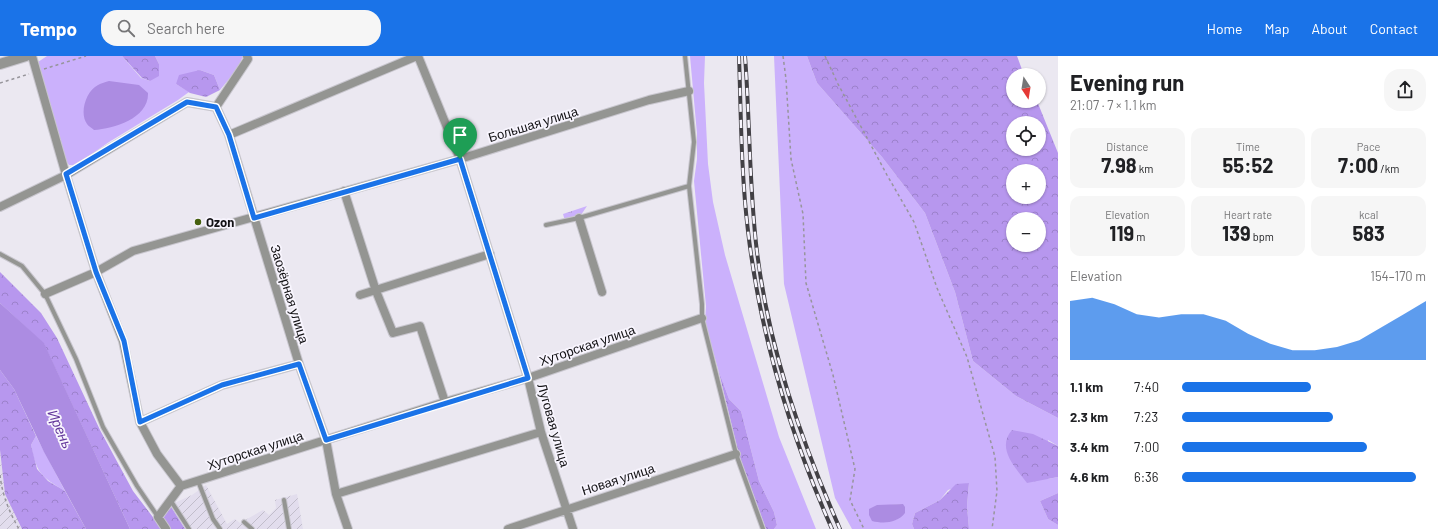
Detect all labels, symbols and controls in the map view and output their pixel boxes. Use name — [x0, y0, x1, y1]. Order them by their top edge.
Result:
search box — [101, 10, 381, 46]
text: Tempo — [20, 17, 77, 40]
icon: search — [115, 17, 137, 39]
text: Search here — [147, 19, 225, 37]
text: Home — [1207, 20, 1243, 37]
text: Map — [1265, 20, 1289, 37]
text: About — [1311, 20, 1348, 37]
text: Contact — [1370, 20, 1418, 37]
north arrow — [1006, 68, 1046, 108]
map controls — [1006, 68, 1046, 252]
text: Evening run — [1070, 69, 1184, 95]
button: share — [1384, 69, 1426, 111]
text: 21:07 · 7 × 1.1 km — [1070, 97, 1157, 113]
street label: Большая улица — [486, 103, 580, 145]
button: locate — [1006, 116, 1046, 156]
pin — [443, 118, 477, 159]
icon: arrive — [449, 124, 471, 146]
text: Distance — [1106, 140, 1148, 153]
text: Time — [1236, 140, 1260, 153]
text: Pace — [1357, 140, 1380, 153]
text: 7.98 — [1101, 153, 1137, 177]
text: 55:52 — [1223, 153, 1273, 177]
text: 7:00 — [1338, 153, 1378, 177]
text: km — [1137, 162, 1153, 175]
text: /km — [1378, 162, 1399, 175]
button: + — [1006, 164, 1046, 204]
text: Elevation — [1105, 208, 1149, 221]
text: Heart rate — [1224, 208, 1272, 221]
text: kcal — [1359, 208, 1378, 221]
button: − — [1006, 212, 1046, 252]
place label: Ozon — [206, 214, 234, 230]
marker: Ozon — [193, 217, 203, 227]
text: 119 — [1109, 221, 1134, 245]
text: 139 — [1222, 221, 1251, 245]
text: 583 — [1352, 221, 1385, 245]
text: m — [1134, 230, 1145, 243]
text: bpm — [1251, 230, 1274, 243]
street label: Заозёрная улица — [267, 243, 313, 346]
text: Elevation — [1070, 268, 1122, 284]
text: 154–170 m — [1370, 268, 1426, 284]
street label: Хуторская улица — [537, 321, 638, 369]
text: 1.1 km — [1070, 379, 1103, 395]
text: 7:40 — [1134, 379, 1159, 395]
street label: Луговая улица — [534, 381, 574, 469]
water label: Ирень — [44, 407, 76, 451]
text: 2.3 km — [1070, 409, 1108, 425]
text: 7:23 — [1134, 409, 1158, 425]
street label: Хуторская улица — [205, 427, 306, 473]
text: 3.4 km — [1070, 439, 1109, 455]
text: 7:00 — [1134, 439, 1159, 455]
street label: Новая улица — [579, 459, 657, 498]
text: 4.6 km — [1070, 469, 1109, 485]
text: 6:36 — [1134, 469, 1159, 485]

